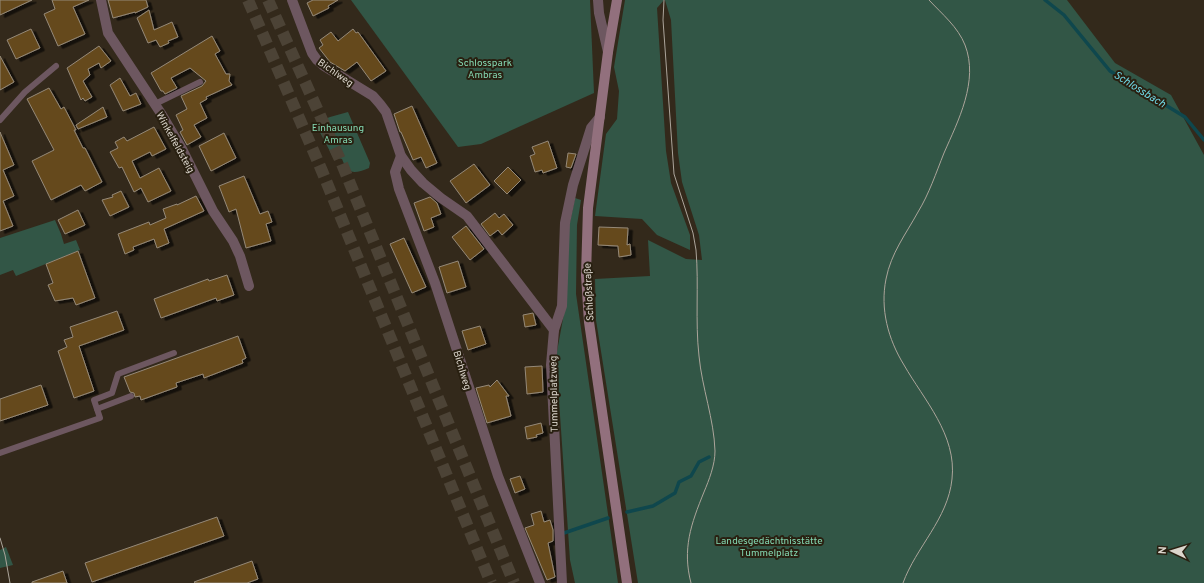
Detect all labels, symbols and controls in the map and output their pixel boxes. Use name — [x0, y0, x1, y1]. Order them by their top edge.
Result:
street label: Bichlweg — [315, 56, 355, 90]
park label: Schlosspark Ambras — [458, 57, 512, 82]
water label: Schlossbach — [1111, 68, 1168, 111]
street label: Winkelfeldsteig — [152, 110, 197, 176]
park label: Einhausung Amras — [312, 122, 364, 147]
street label: Schloßstraße — [581, 263, 598, 321]
street label: Bichlweg — [449, 349, 474, 392]
street label: Tummelplatzweg — [547, 356, 562, 432]
north arrow — [1152, 531, 1192, 571]
park label: Landesgedächtnisstätte Tummelplatz — [715, 535, 823, 560]
text: N — [1156, 546, 1170, 555]

